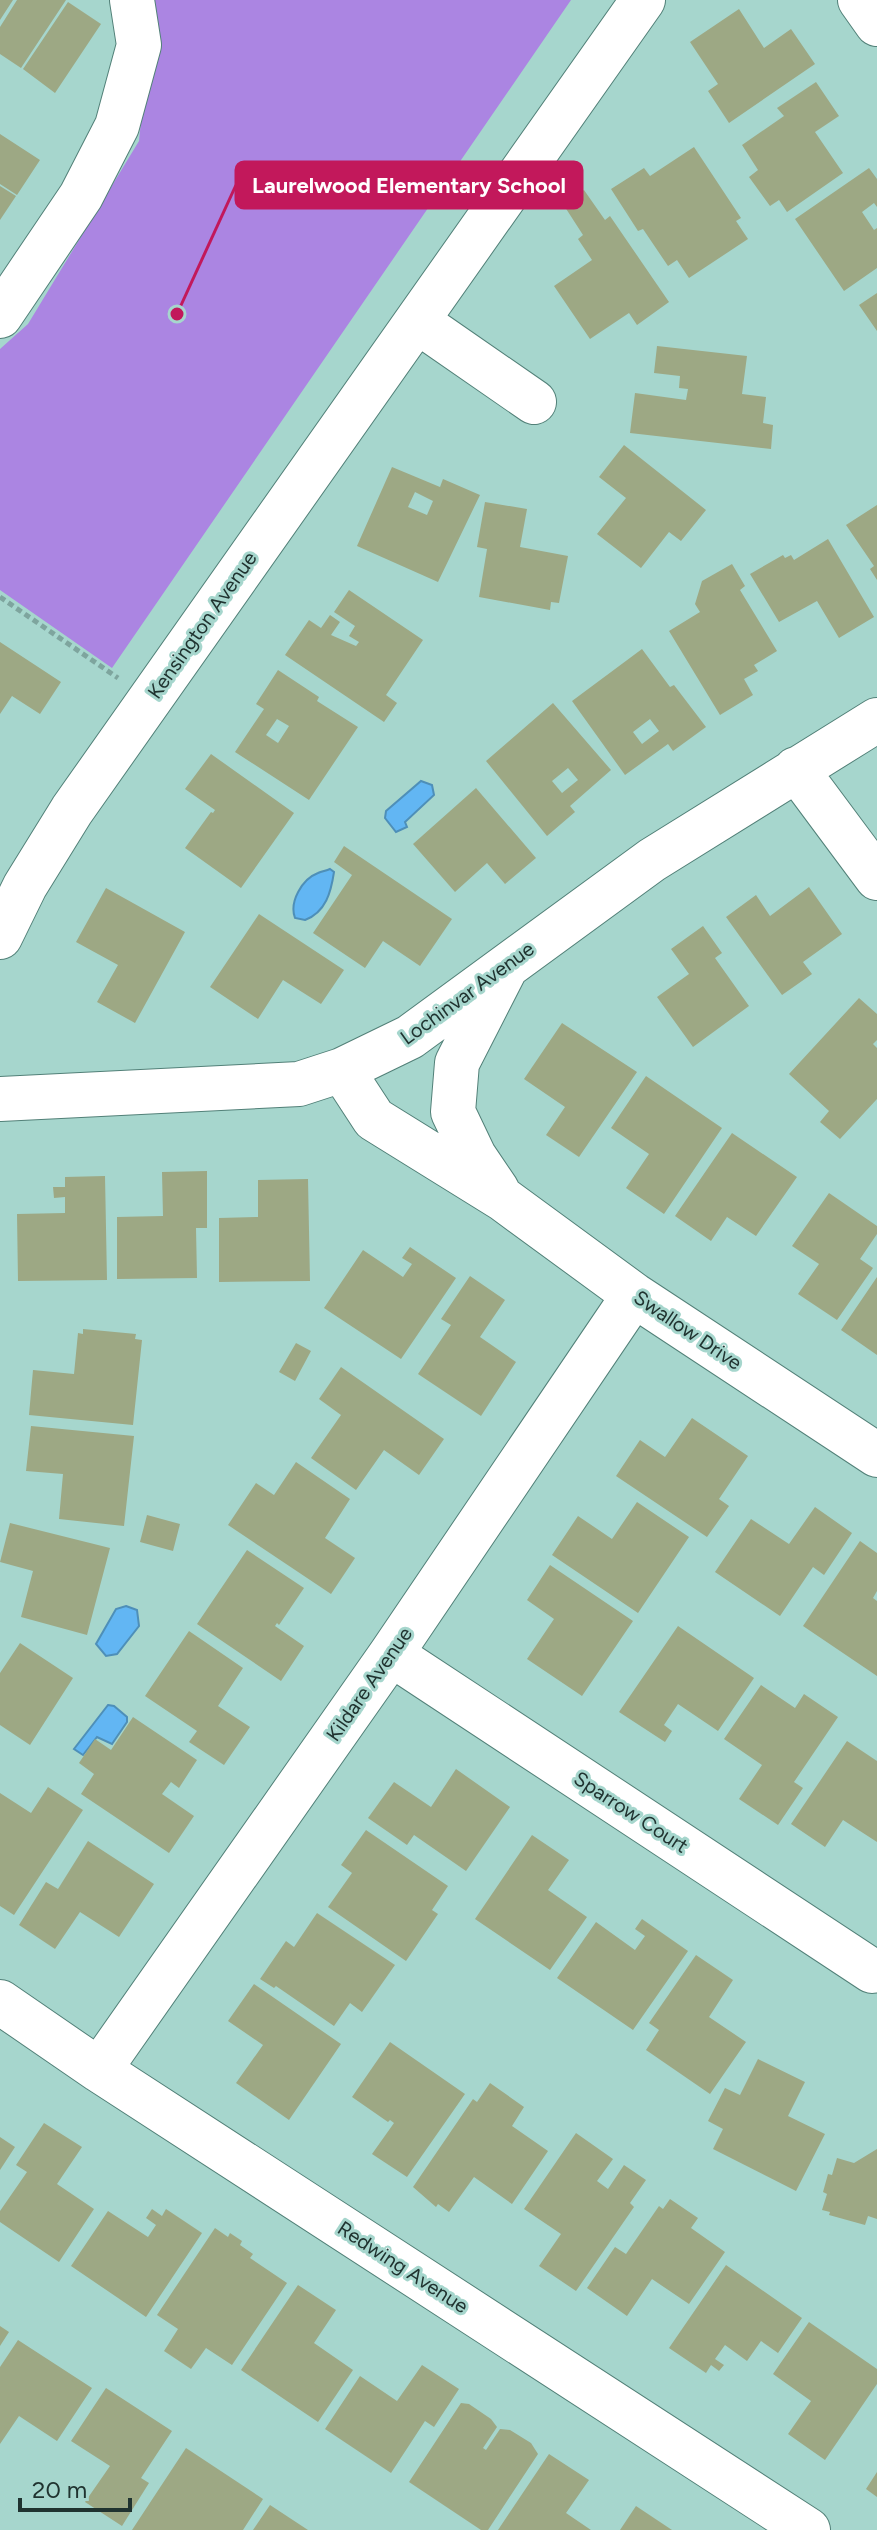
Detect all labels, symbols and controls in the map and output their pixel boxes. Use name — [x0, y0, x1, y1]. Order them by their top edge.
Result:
callout: Laurelwood Elementary School — [236, 162, 582, 208]
text: Laurelwood Elementary School — [252, 172, 566, 199]
street label: Kensington Avenue — [142, 547, 262, 703]
street label: Lochinvar Avenue — [395, 936, 539, 1050]
street label: Swallow Drive — [630, 1285, 747, 1375]
street label: Kildare Avenue — [321, 1622, 417, 1746]
street label: Sparrow Court — [569, 1766, 693, 1858]
street label: Redwing Avenue — [333, 2216, 473, 2318]
scale bar — [20, 2462, 130, 2512]
text: 20 m — [32, 2475, 87, 2504]

